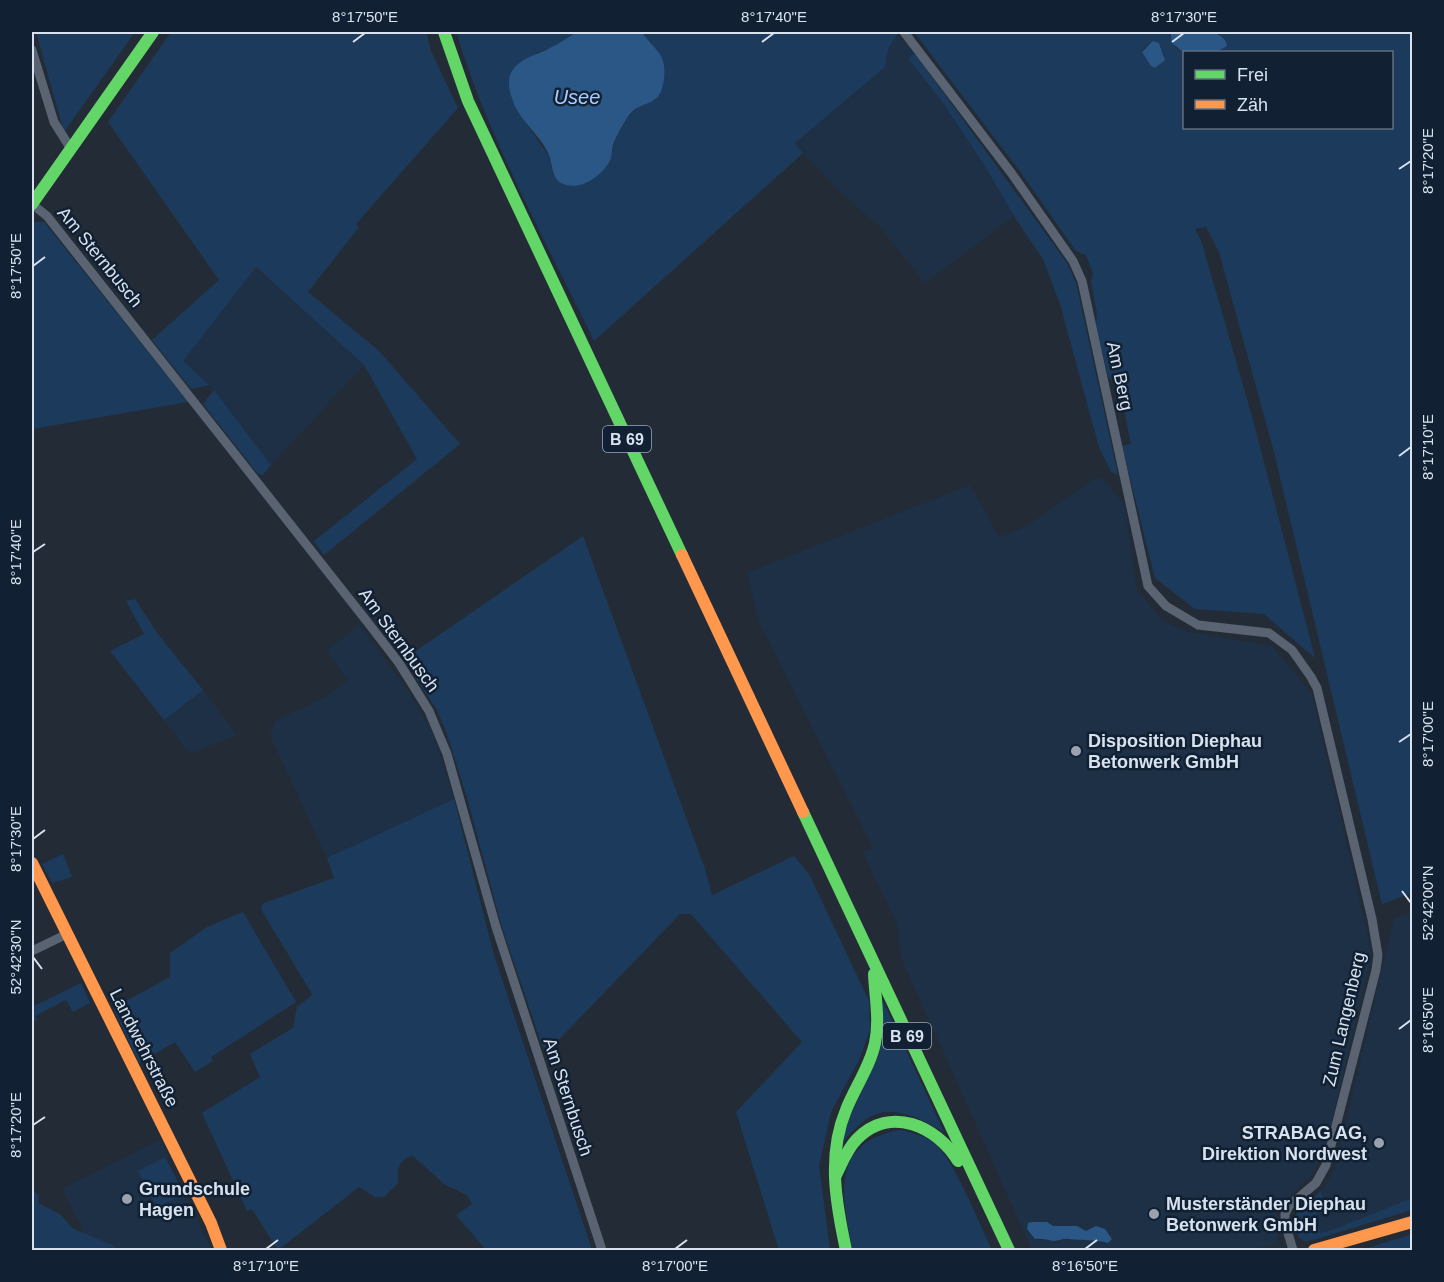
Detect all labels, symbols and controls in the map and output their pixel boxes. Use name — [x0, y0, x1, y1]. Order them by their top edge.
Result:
text: 8°17'50"E — [332, 8, 398, 25]
text: 8°17'40"E — [741, 8, 807, 25]
text: 8°17'30"E — [1151, 8, 1217, 25]
legend — [1183, 51, 1393, 129]
text: Frei — [1237, 65, 1268, 85]
water label: Usee — [554, 86, 600, 108]
text: Zäh — [1237, 95, 1268, 115]
text: 8°17'20"E — [1419, 128, 1436, 194]
street label: Am Sternbusch — [54, 203, 146, 311]
text: 8°17'50"E — [7, 233, 24, 299]
street label: Am Berg — [1103, 340, 1137, 412]
text: 8°17'10"E — [1419, 414, 1436, 480]
road number: B 69 — [603, 426, 651, 452]
text: 8°17'40"E — [7, 519, 24, 585]
street label: Am Sternbusch — [355, 584, 443, 696]
text: 8°17'00"E — [1419, 701, 1436, 767]
place label: Disposition Diephau Betonwerk GmbH — [1088, 731, 1262, 772]
marker: Disposition Diephau Betonwerk GmbH — [1069, 744, 1083, 758]
text: 8°17'30"E — [7, 806, 24, 872]
text: 52°42'00"N — [1419, 865, 1436, 941]
text: 52°42'30"N — [7, 919, 24, 995]
street label: Zum Langenberg — [1319, 950, 1369, 1088]
street label: Landwehrstraße — [106, 986, 182, 1110]
text: 8°16'50"E — [1419, 987, 1436, 1053]
road number: B 69 — [883, 1023, 931, 1049]
street label: Am Sternbusch — [539, 1035, 597, 1159]
text: 8°17'20"E — [7, 1092, 24, 1158]
place label: STRABAG AG, Direktion Nordwest — [1202, 1123, 1367, 1164]
marker: STRABAG AG, Direktion Nordwest — [1372, 1136, 1386, 1150]
place label: Grundschule Hagen — [139, 1179, 250, 1220]
marker: Grundschule Hagen — [120, 1192, 134, 1206]
place label: Musterständer Diephau Betonwerk GmbH — [1166, 1194, 1366, 1235]
marker: Musterständer Diephau Betonwerk GmbH — [1147, 1207, 1161, 1221]
text: 8°17'10"E — [233, 1257, 299, 1274]
text: 8°17'00"E — [642, 1257, 708, 1274]
text: 8°16'50"E — [1052, 1257, 1118, 1274]

